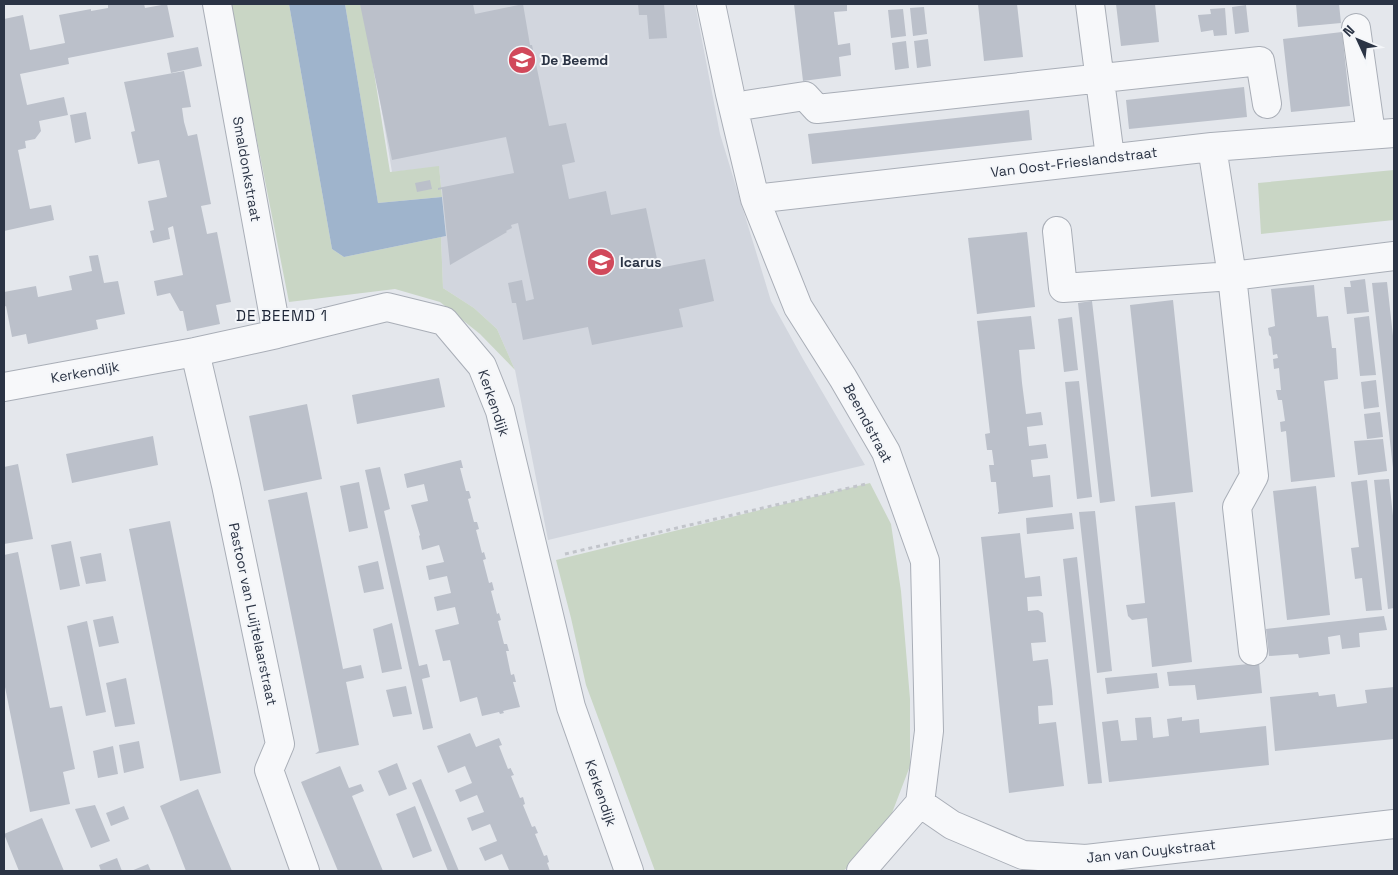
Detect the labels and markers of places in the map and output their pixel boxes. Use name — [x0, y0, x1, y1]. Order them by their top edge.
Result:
school or university icon: De Beemd — [507, 45, 537, 75]
place label: De Beemd — [541, 51, 608, 69]
school or university icon: Icarus — [586, 247, 616, 277]
place label: Icarus — [620, 253, 662, 271]

